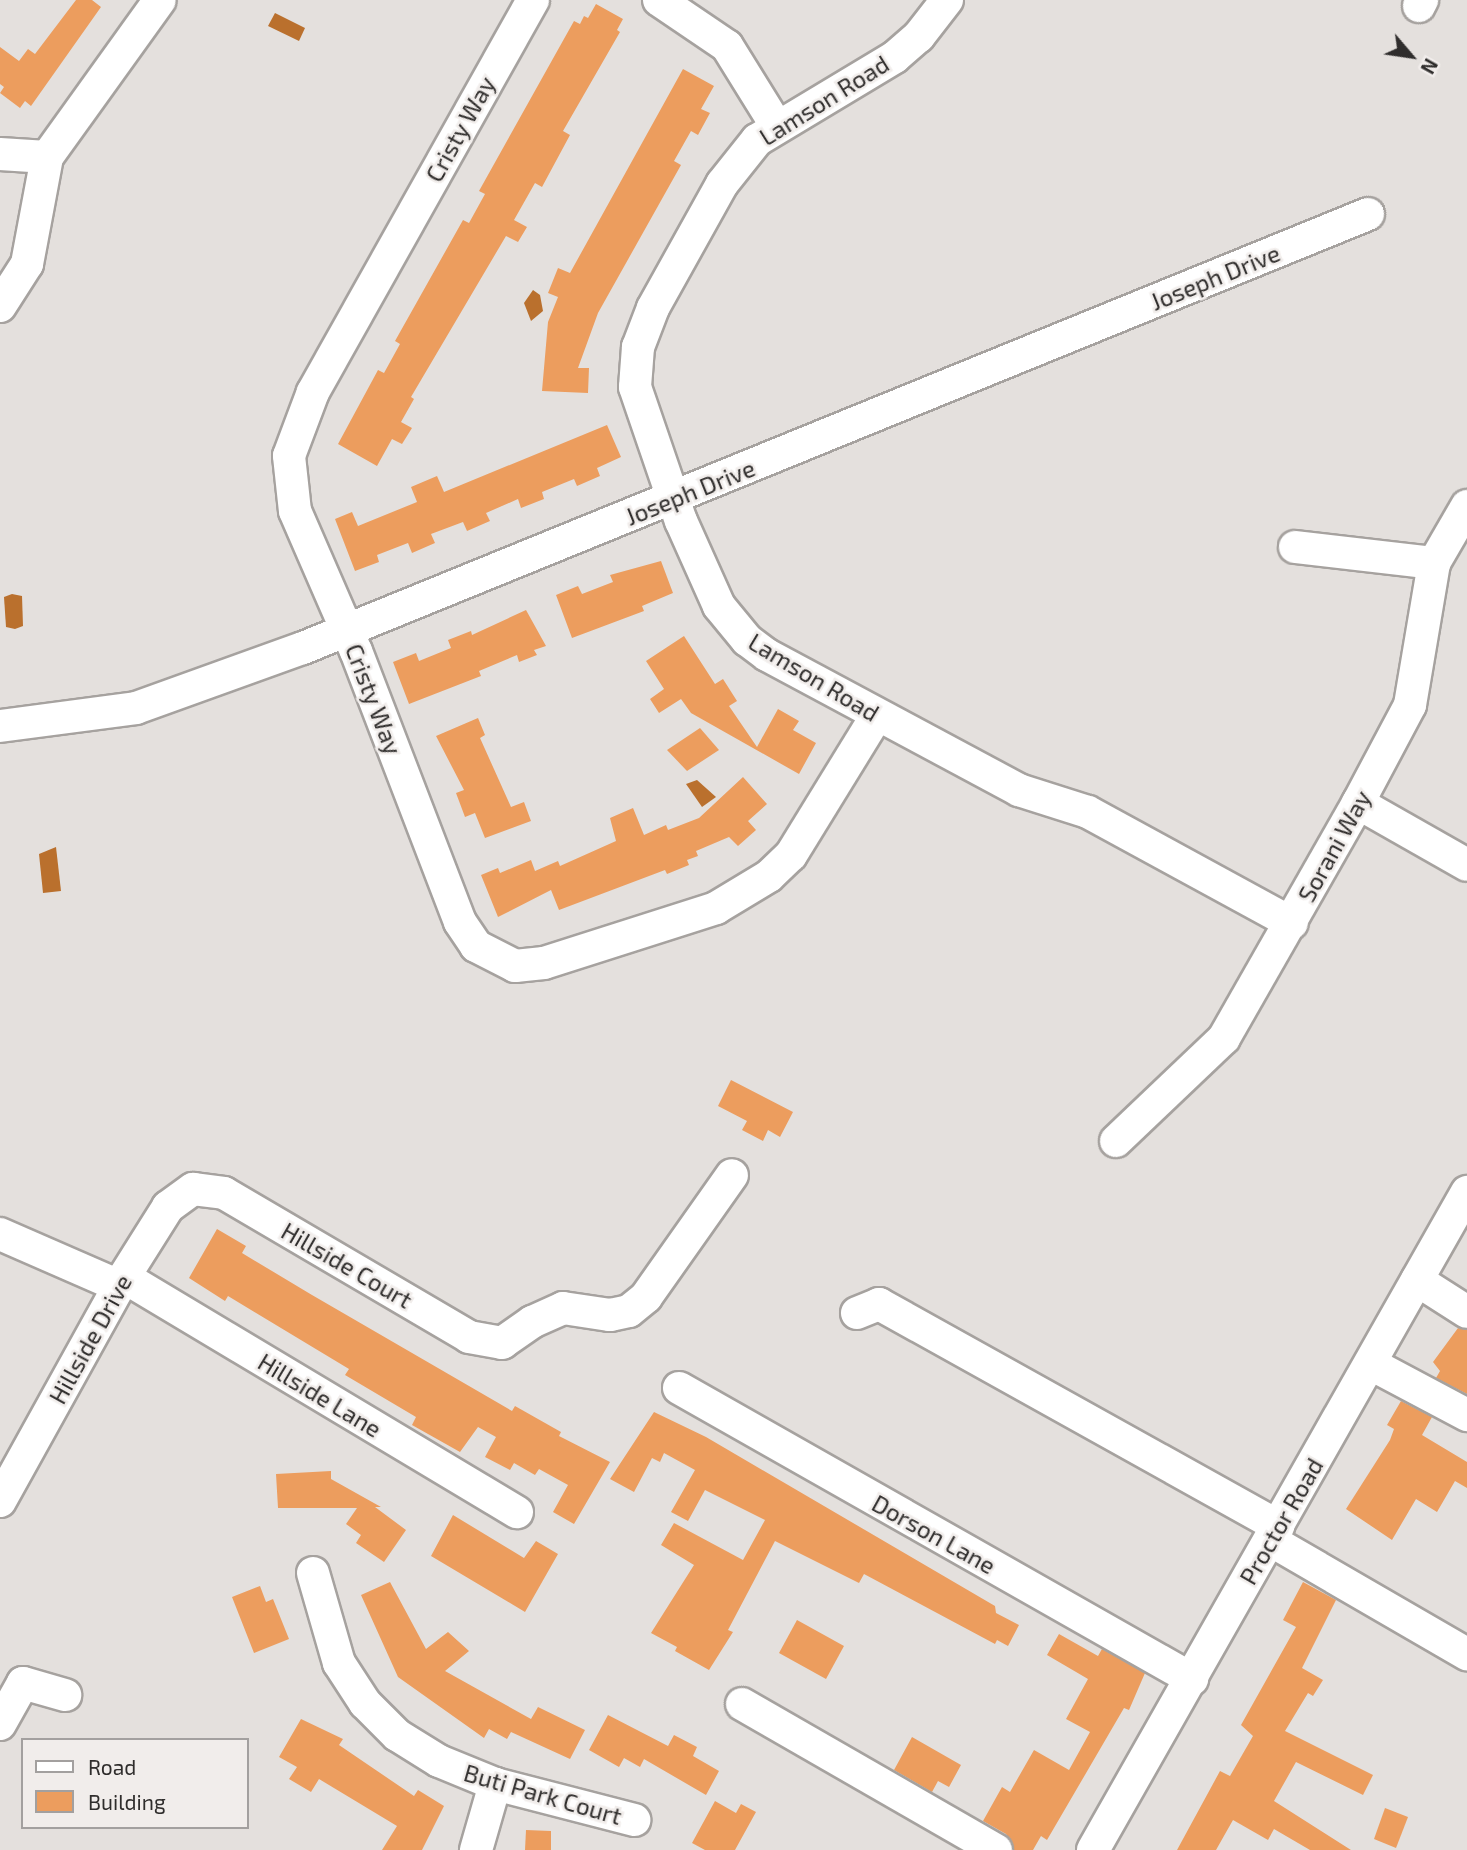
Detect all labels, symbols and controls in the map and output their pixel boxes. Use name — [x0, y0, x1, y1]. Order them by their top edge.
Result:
north arrow — [1376, 21, 1446, 91]
street label: Lamson Road — [754, 49, 894, 151]
text: N — [1416, 55, 1443, 78]
street label: Cristy Way — [419, 71, 501, 187]
street label: Joseph Drive — [1146, 238, 1284, 316]
street label: Joseph Drive — [621, 453, 759, 531]
street label: Lamson Road — [744, 627, 884, 727]
street label: Cristy Way — [340, 639, 408, 759]
street label: Sorani Way — [1291, 785, 1377, 907]
street label: Hillside Court — [277, 1216, 417, 1314]
street label: Hillside Drive — [43, 1269, 137, 1409]
street label: Hillside Lane — [253, 1347, 387, 1443]
street label: Proctor Road — [1233, 1452, 1329, 1590]
street label: Dorson Lane — [867, 1488, 1001, 1580]
legend — [21, 1738, 248, 1829]
text: Road — [88, 1754, 136, 1779]
street label: Buti Park Court — [461, 1758, 625, 1830]
text: Building — [88, 1789, 166, 1814]

